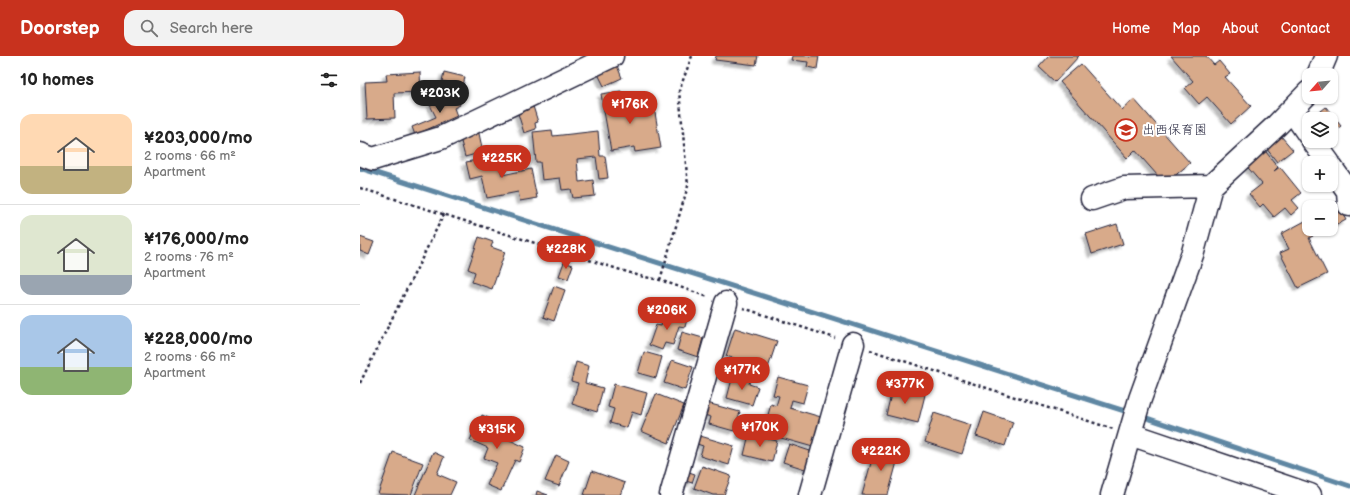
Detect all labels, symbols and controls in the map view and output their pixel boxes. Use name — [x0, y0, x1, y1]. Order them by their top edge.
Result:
search box — [124, 10, 404, 46]
text: Doorstep — [20, 17, 100, 40]
icon: search — [138, 17, 160, 39]
text: Search here — [170, 19, 253, 38]
text: Home — [1112, 20, 1150, 37]
text: Map — [1172, 20, 1200, 37]
text: About — [1222, 20, 1259, 37]
text: Contact — [1281, 20, 1330, 37]
north arrow — [1302, 68, 1338, 104]
map controls — [1302, 68, 1338, 236]
icon: filters — [318, 69, 340, 91]
text: 10 homes — [20, 70, 94, 90]
pin: ¥203K — [412, 80, 468, 114]
text: ¥203K — [420, 85, 460, 101]
pin: ¥176K — [602, 91, 658, 125]
text: ¥176K — [611, 96, 649, 112]
button: layers — [1302, 112, 1338, 148]
school or university icon: 出西保育園 — [1113, 117, 1139, 143]
place label: 出西保育園 — [1142, 122, 1207, 138]
text: ¥203,000/mo — [144, 128, 253, 148]
icon: home — [52, 130, 100, 178]
pin: ¥225K — [474, 145, 530, 179]
text: 2 rooms · 66 m² — [144, 148, 236, 164]
text: ¥225K — [482, 150, 522, 166]
button: + — [1302, 156, 1338, 192]
text: Apartment — [144, 164, 205, 180]
button: − — [1302, 200, 1338, 236]
text: ¥176,000/mo — [144, 229, 249, 249]
icon: home — [52, 231, 100, 279]
pin: ¥228K — [538, 236, 594, 270]
text: ¥228K — [546, 241, 586, 257]
text: 2 rooms · 76 m² — [144, 249, 234, 265]
text: Apartment — [144, 265, 205, 281]
pin: ¥206K — [639, 297, 695, 331]
text: ¥206K — [647, 302, 687, 318]
text: ¥228,000/mo — [144, 329, 253, 349]
icon: home — [52, 331, 100, 379]
text: 2 rooms · 66 m² — [144, 349, 236, 365]
pin: ¥177K — [714, 357, 770, 391]
text: ¥177K — [724, 362, 760, 378]
text: Apartment — [144, 365, 205, 381]
pin: ¥377K — [877, 371, 933, 405]
text: ¥377K — [886, 376, 924, 392]
pin: ¥170K — [732, 414, 788, 448]
pin: ¥315K — [469, 416, 525, 450]
text: ¥170K — [741, 419, 779, 435]
text: ¥315K — [478, 421, 516, 437]
pin: ¥222K — [853, 438, 909, 472]
text: ¥222K — [861, 443, 901, 459]

